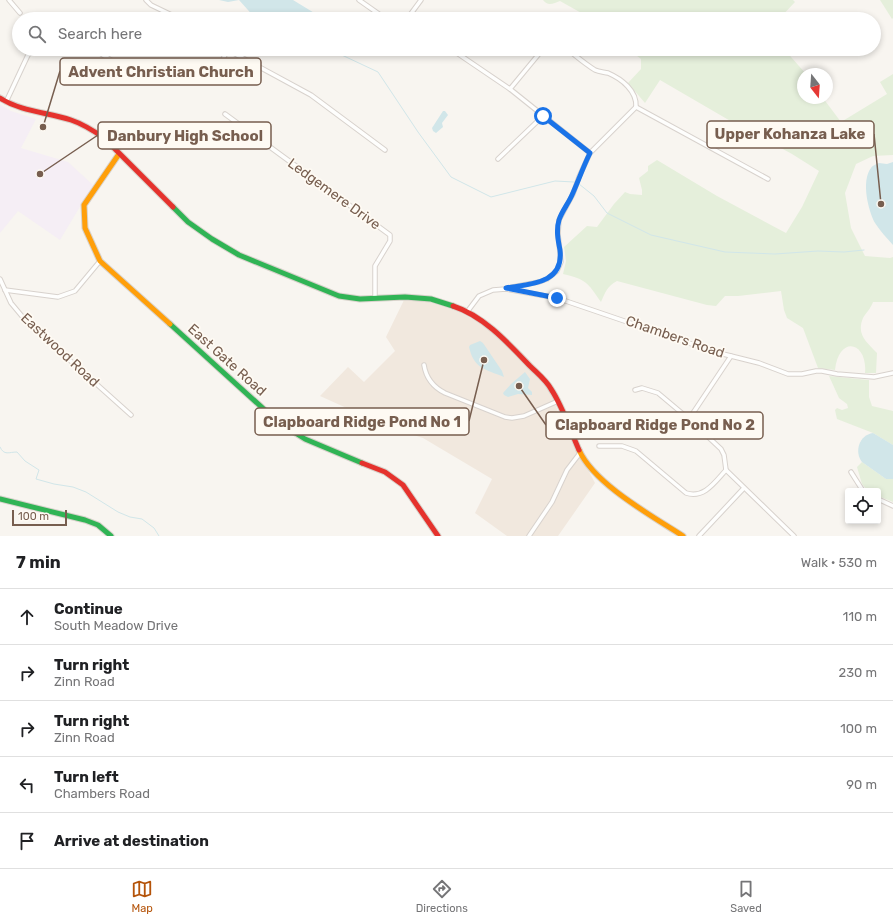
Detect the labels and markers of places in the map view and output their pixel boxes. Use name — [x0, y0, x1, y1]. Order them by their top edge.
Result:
callout: Advent Christian Church — [60, 58, 261, 85]
callout: Upper Kohanza Lake — [707, 121, 874, 148]
callout: Danbury High School — [98, 122, 271, 149]
callout: Clapboard Ridge Pond No 1 — [255, 408, 469, 435]
callout: Clapboard Ridge Pond No 2 — [546, 412, 763, 439]

